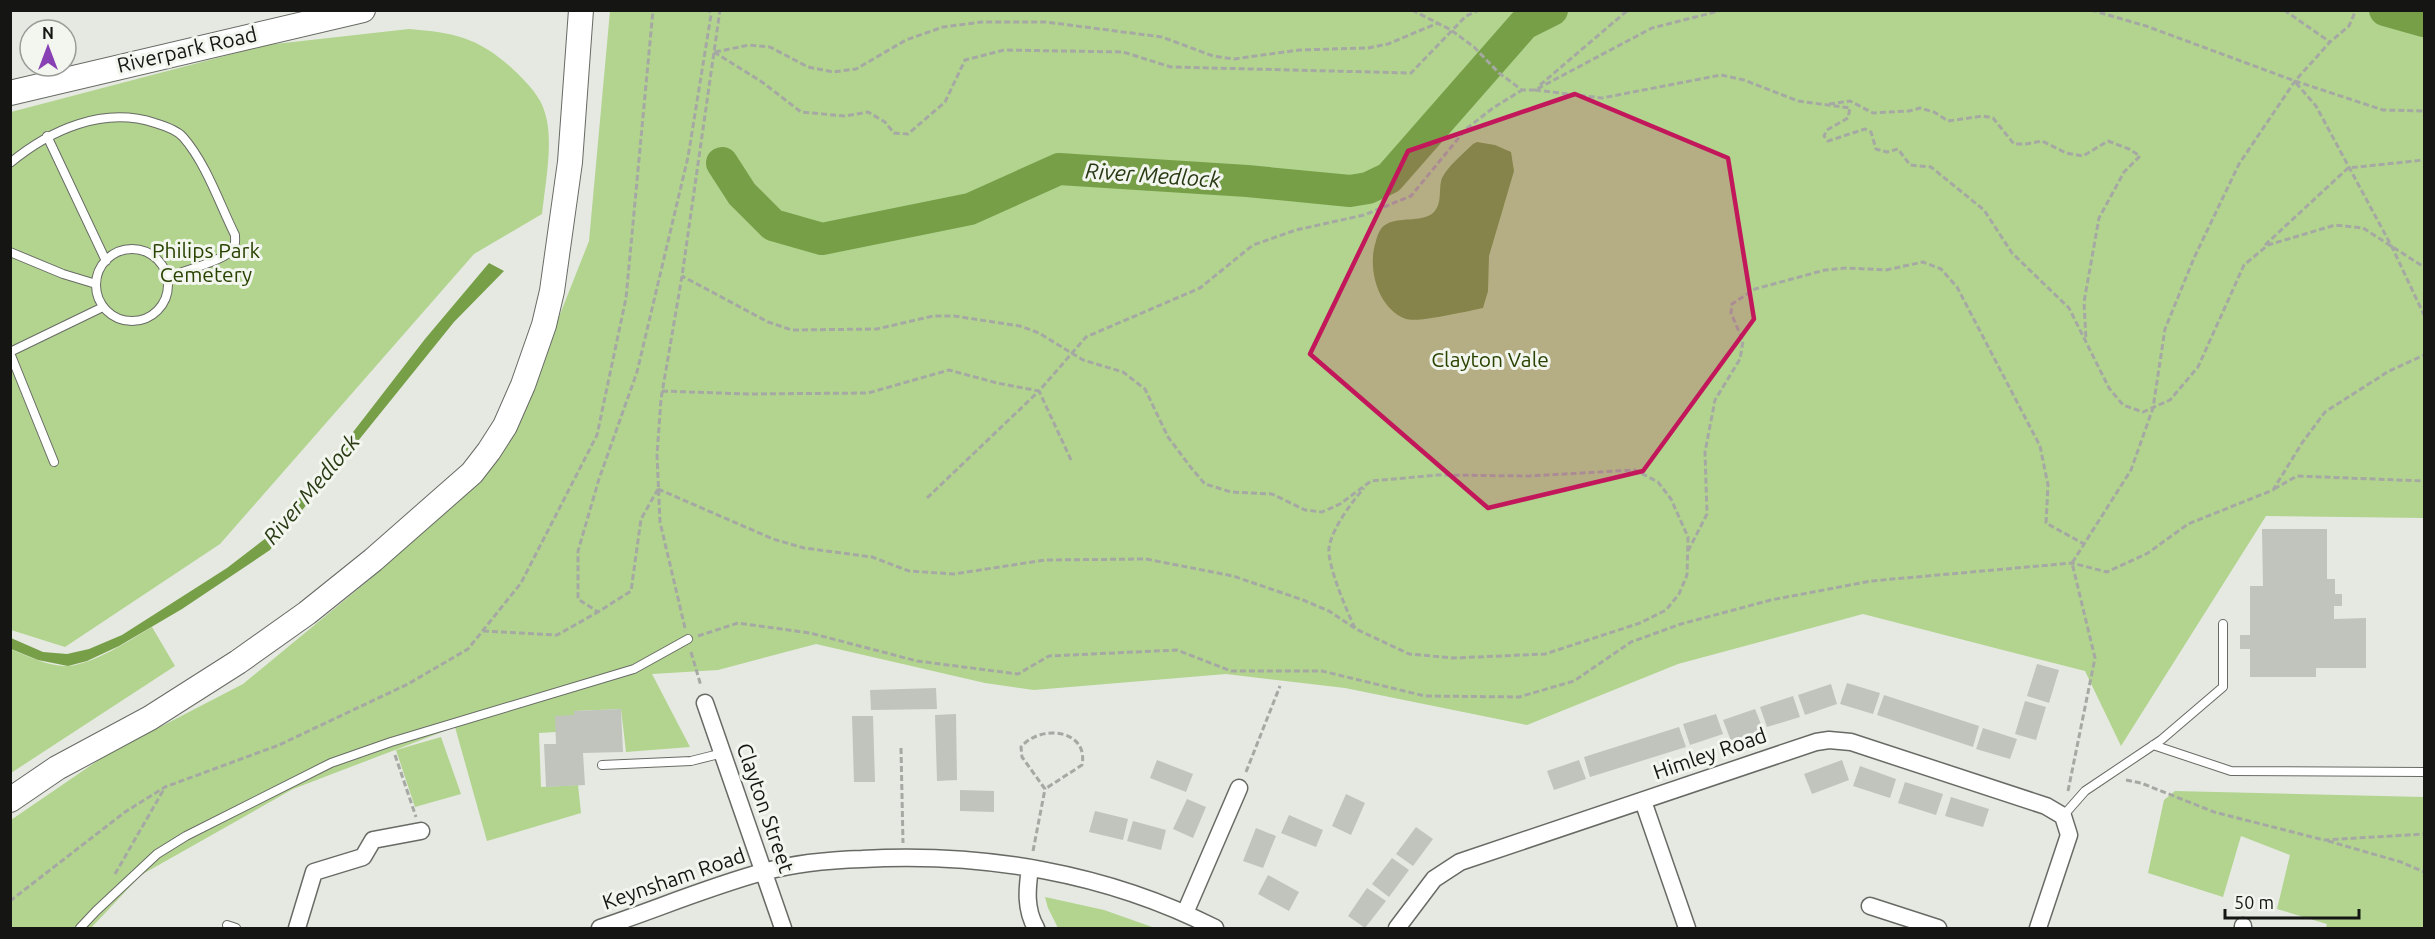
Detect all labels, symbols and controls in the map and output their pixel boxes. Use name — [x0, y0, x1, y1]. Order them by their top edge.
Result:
north arrow — [18, 18, 78, 78]
street label: Riverpark Road — [115, 21, 259, 77]
text: N — [42, 24, 54, 42]
water label: River Medlock — [1085, 157, 1222, 192]
park label: Philips Park Cemetery — [152, 238, 260, 286]
park label: Clayton Vale — [1431, 347, 1549, 371]
water label: River Medlock — [257, 428, 364, 549]
street label: Himley Road — [1650, 722, 1770, 784]
street label: Clayton Street — [733, 740, 799, 876]
street label: Keynsham Road — [599, 842, 748, 914]
scale bar — [2225, 882, 2358, 920]
text: 50 m — [2234, 892, 2274, 912]

